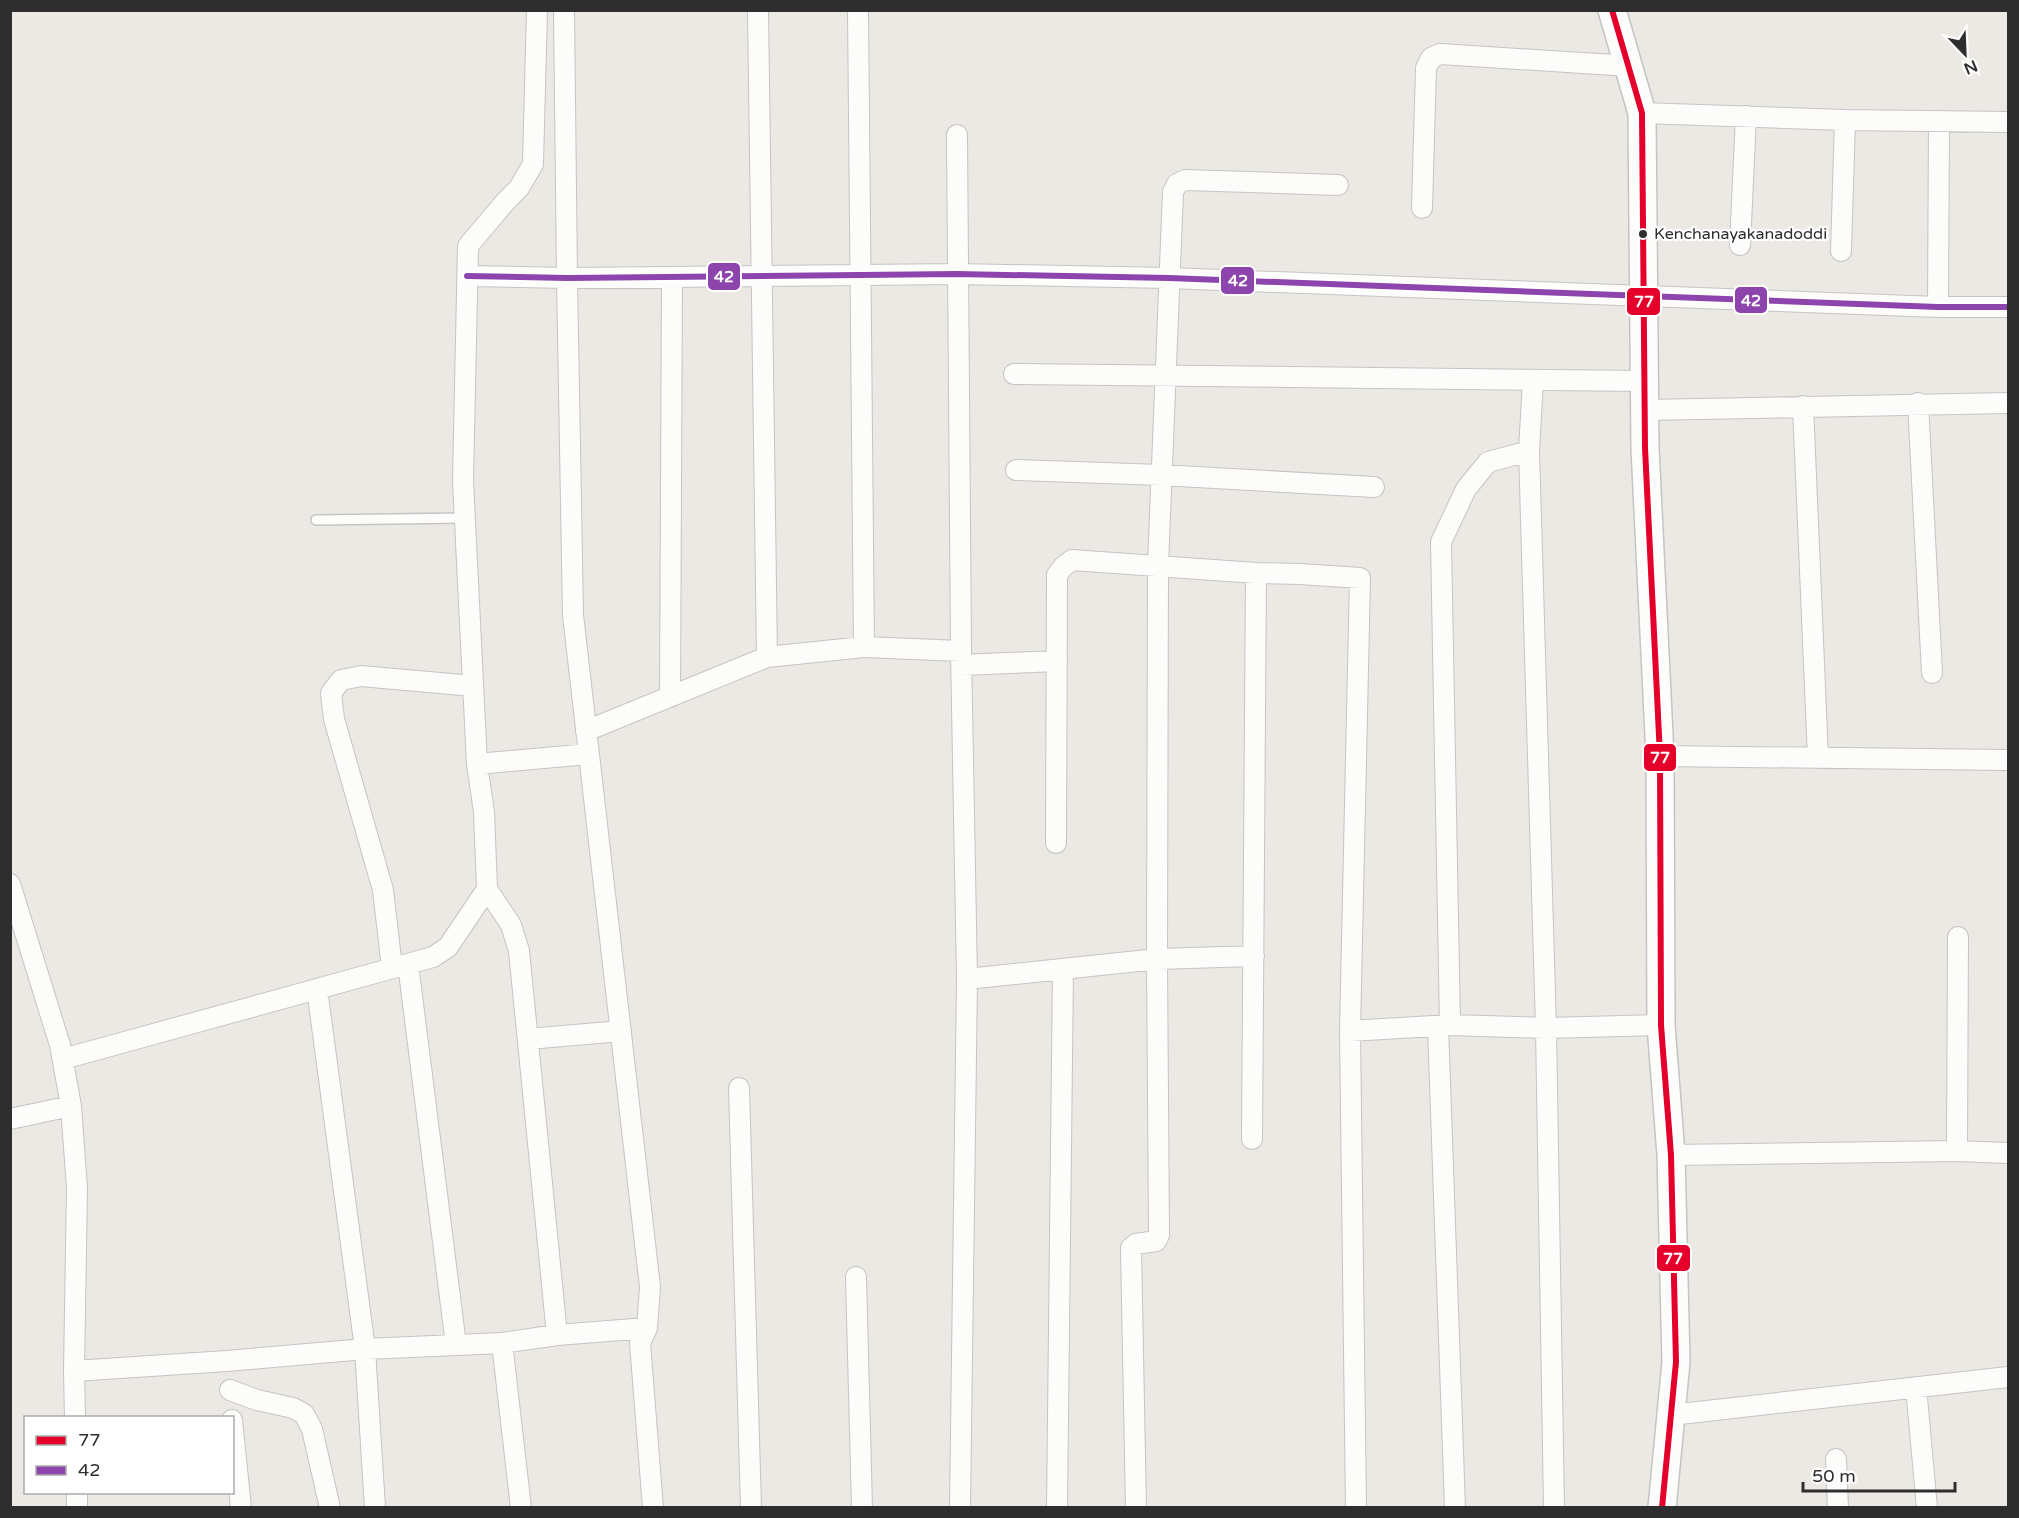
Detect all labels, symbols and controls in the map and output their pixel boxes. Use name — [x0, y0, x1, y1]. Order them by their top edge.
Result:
north arrow — [1935, 24, 1995, 84]
text: N — [1961, 55, 1980, 79]
place label: Kenchanayakanadoddi — [1654, 224, 1827, 244]
marker: Kenchanayakanadoddi — [1637, 228, 1649, 240]
line badge: 42 — [707, 262, 741, 291]
line badge: 42 — [1220, 266, 1255, 295]
text: 42 — [714, 267, 734, 287]
text: 42 — [1228, 271, 1248, 291]
line badge: 42 — [1734, 286, 1768, 314]
line badge: 77 — [1626, 287, 1661, 316]
text: 42 — [1741, 291, 1761, 311]
text: 77 — [1634, 292, 1654, 312]
line badge: 77 — [1643, 743, 1677, 772]
text: 77 — [1650, 748, 1670, 768]
line badge: 77 — [1656, 1244, 1691, 1272]
text: 77 — [1663, 1249, 1683, 1269]
legend — [24, 1416, 234, 1494]
text: 77 — [78, 1429, 101, 1451]
scale bar — [1803, 1455, 1954, 1493]
text: 42 — [78, 1459, 101, 1481]
text: 50 m — [1812, 1465, 1856, 1487]

